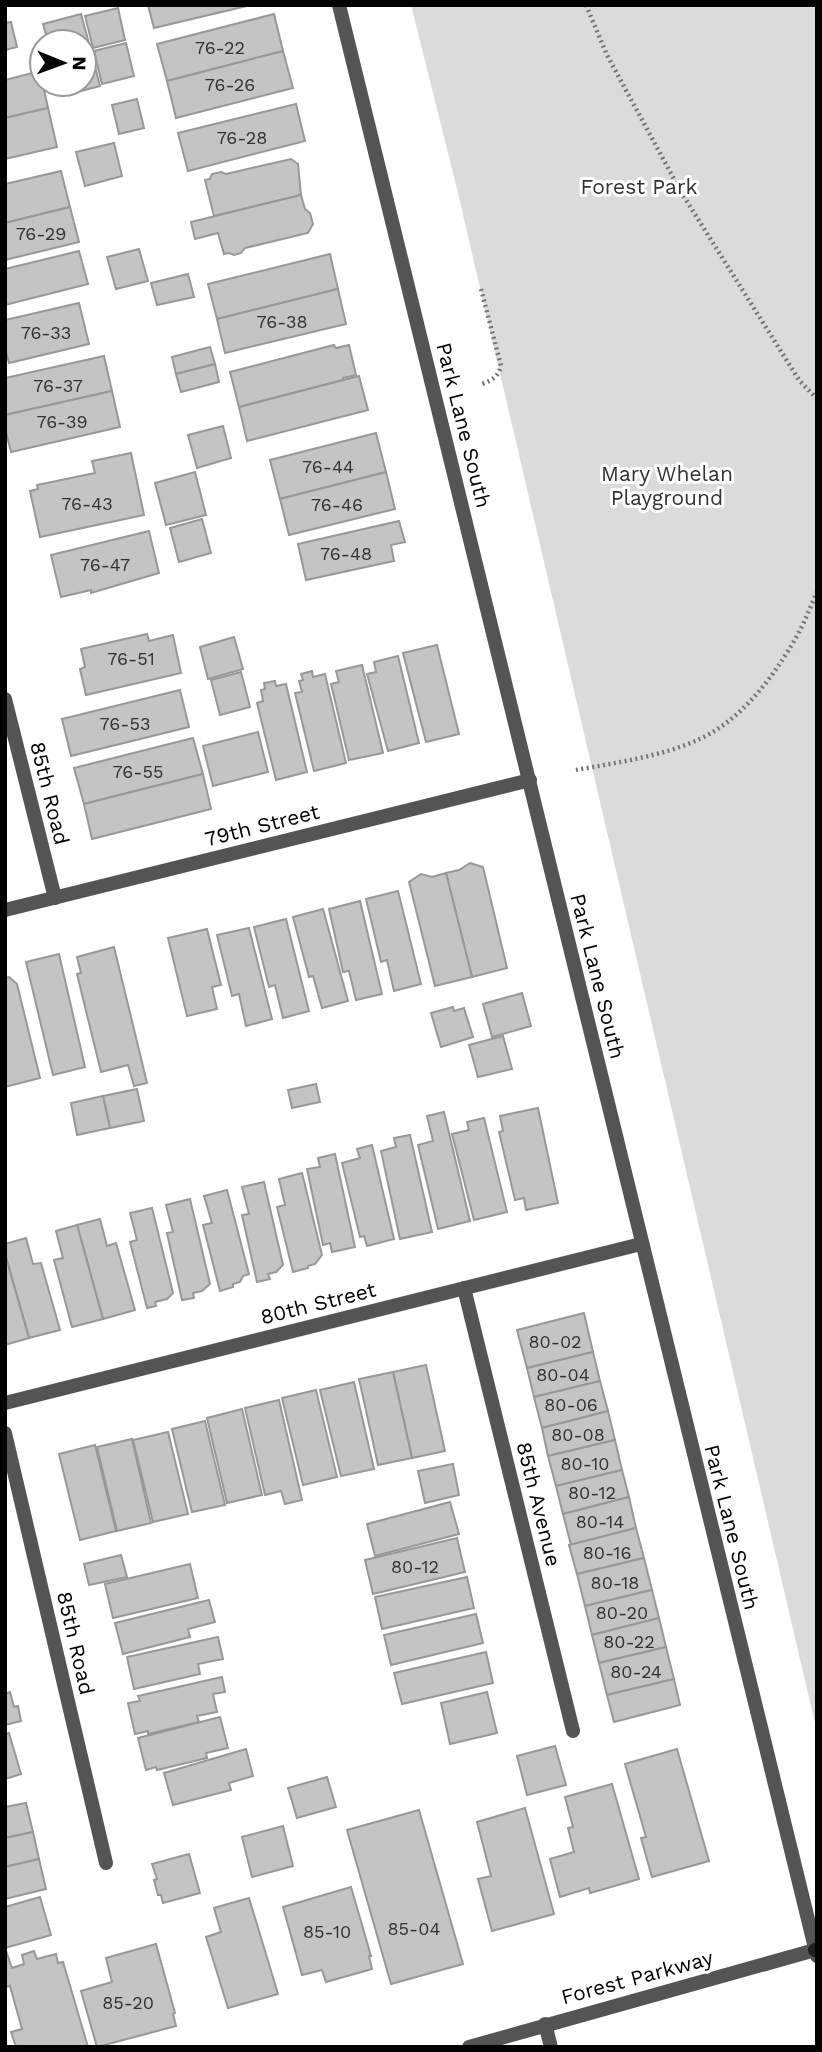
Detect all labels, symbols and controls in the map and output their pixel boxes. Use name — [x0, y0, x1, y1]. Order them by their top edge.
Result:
north arrow — [28, 28, 98, 98]
house number: 76-22 — [195, 37, 245, 58]
text: N — [68, 56, 91, 71]
house number: 76-26 — [205, 74, 255, 95]
house number: 76-28 — [217, 127, 267, 148]
park label: Forest Park — [581, 174, 697, 199]
house number: 76-29 — [16, 223, 66, 244]
house number: 76-38 — [256, 311, 308, 332]
house number: 76-33 — [21, 322, 71, 343]
street label: Park Lane South — [431, 340, 497, 510]
house number: 76-37 — [33, 375, 83, 396]
house number: 76-39 — [36, 411, 88, 432]
house number: 76-44 — [302, 456, 354, 477]
park label: Mary Whelan Playground — [601, 461, 733, 510]
house number: 76-43 — [61, 493, 113, 514]
house number: 76-46 — [311, 494, 363, 515]
house number: 76-48 — [320, 543, 372, 564]
house number: 76-47 — [80, 554, 130, 575]
house number: 76-51 — [107, 648, 155, 669]
house number: 76-53 — [100, 713, 150, 734]
street label: 85th Road — [25, 739, 75, 847]
house number: 76-55 — [113, 761, 163, 782]
street label: 79th Street — [202, 799, 322, 851]
street label: Park Lane South — [565, 891, 631, 1061]
street label: 80th Street — [258, 1277, 379, 1329]
house number: 80-02 — [528, 1331, 582, 1352]
house number: 80-04 — [536, 1364, 590, 1385]
house number: 80-06 — [544, 1394, 598, 1415]
house number: 80-08 — [551, 1424, 605, 1445]
street label: 85th Avenue — [511, 1439, 567, 1569]
street label: Park Lane South — [699, 1442, 765, 1612]
house number: 80-10 — [561, 1453, 609, 1474]
house number: 80-12 — [568, 1482, 616, 1503]
house number: 80-14 — [576, 1511, 624, 1532]
house number: 80-16 — [583, 1542, 631, 1563]
house number: 80-12 — [391, 1556, 439, 1577]
house number: 80-18 — [591, 1572, 639, 1593]
street label: 85th Road — [52, 1589, 100, 1697]
house number: 80-20 — [596, 1602, 648, 1623]
house number: 80-22 — [603, 1631, 655, 1652]
house number: 80-24 — [610, 1661, 662, 1682]
house number: 85-04 — [388, 1918, 440, 1939]
house number: 85-10 — [303, 1921, 351, 1942]
street label: Forest Parkway — [558, 1945, 716, 2009]
house number: 85-20 — [102, 1992, 154, 2013]

